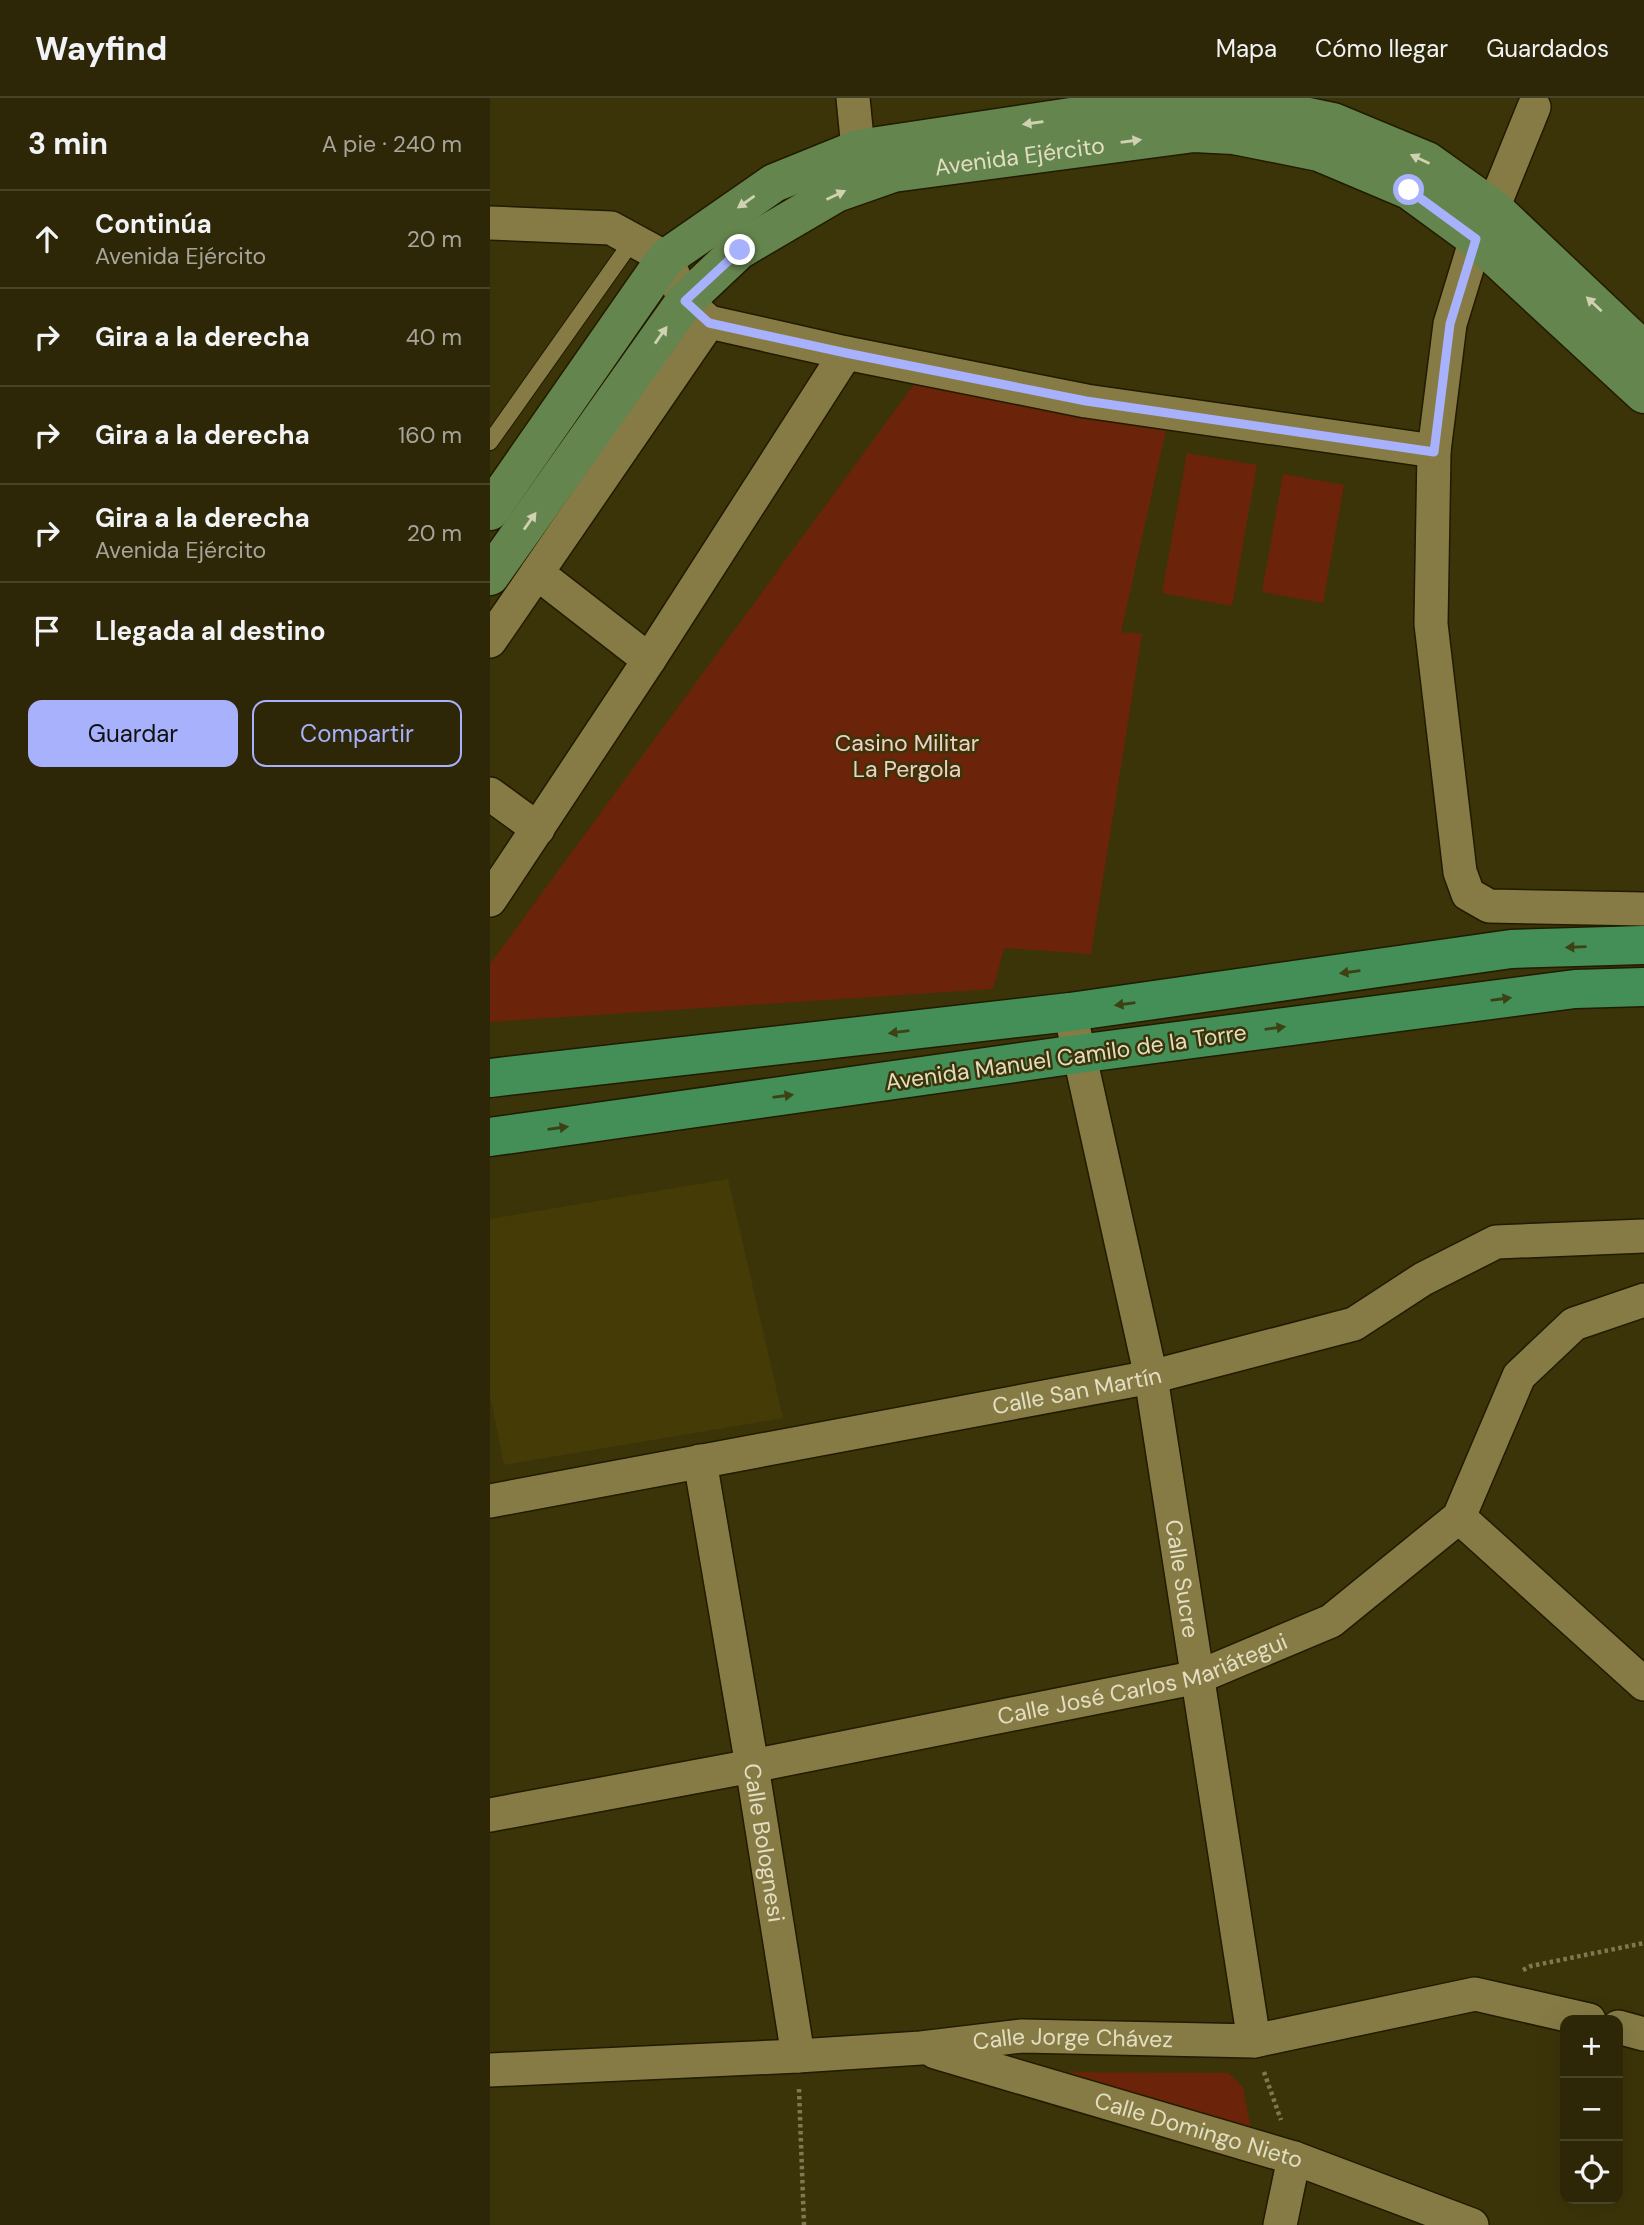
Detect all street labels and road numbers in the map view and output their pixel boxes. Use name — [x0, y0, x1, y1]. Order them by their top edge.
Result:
street label: Avenida Ejército — [933, 130, 1106, 182]
street label: Avenida Manuel Camilo de la Torre — [883, 1017, 1249, 1097]
street label: Calle San Martín — [990, 1360, 1165, 1421]
street label: Calle Sucre — [1158, 1517, 1206, 1640]
street label: Calle José Carlos Mariátegui — [995, 1626, 1292, 1732]
street label: Calle Bolognesi — [737, 1761, 792, 1924]
street label: Calle Jorge Chávez — [971, 2021, 1173, 2057]
street label: Calle Domingo Nieto — [1091, 2085, 1307, 2175]

